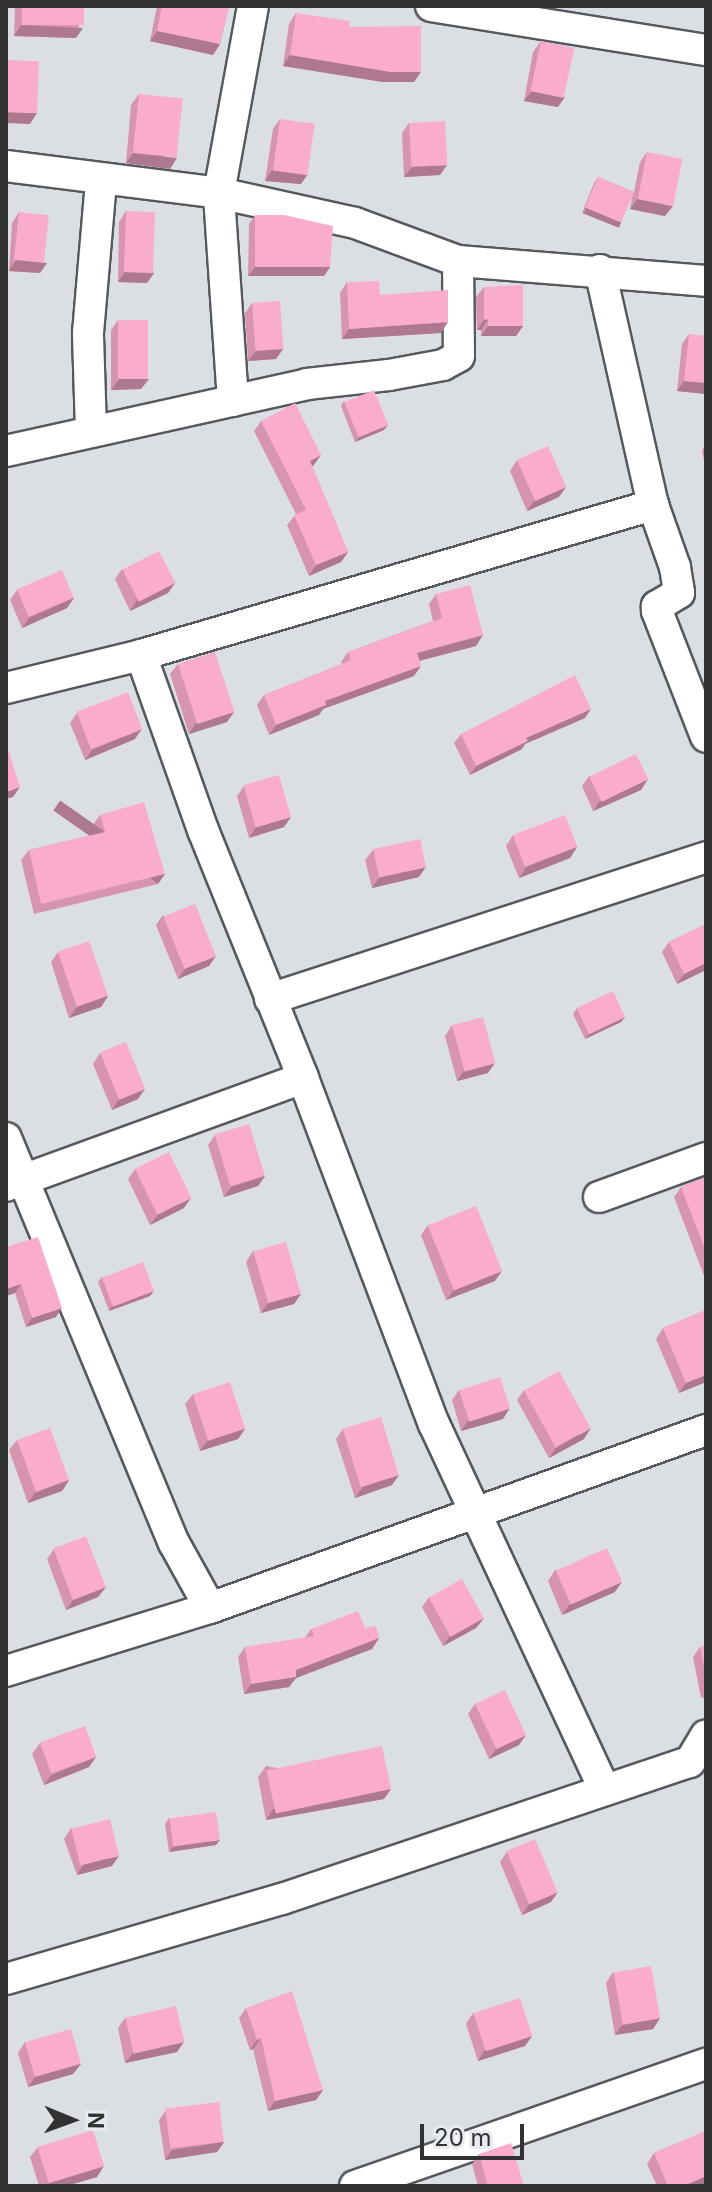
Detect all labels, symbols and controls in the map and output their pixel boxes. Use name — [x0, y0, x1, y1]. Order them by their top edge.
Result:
north arrow — [32, 2080, 112, 2160]
scale bar — [424, 2108, 528, 2158]
text: N — [83, 2112, 109, 2129]
text: 20 m — [434, 2123, 492, 2152]

